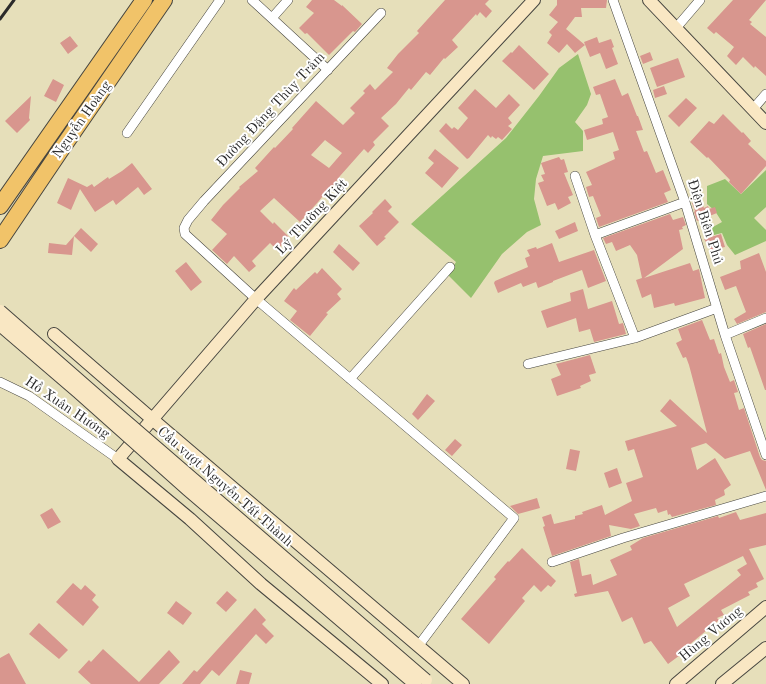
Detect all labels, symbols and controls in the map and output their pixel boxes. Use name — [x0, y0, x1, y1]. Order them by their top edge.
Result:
street label: Đường Đặng Thùy Trâm — [213, 49, 329, 171]
street label: Nguyễn Hoàng — [49, 78, 115, 162]
street label: Lý Thường Kiệt — [273, 176, 351, 258]
street label: Điện Biên Phủ — [683, 177, 727, 267]
street label: Hồ Xuân Hương — [21, 373, 113, 443]
street label: Cầu vượt Nguyễn Tất Thành — [154, 424, 296, 550]
street label: Hùng Vương — [676, 603, 746, 665]

